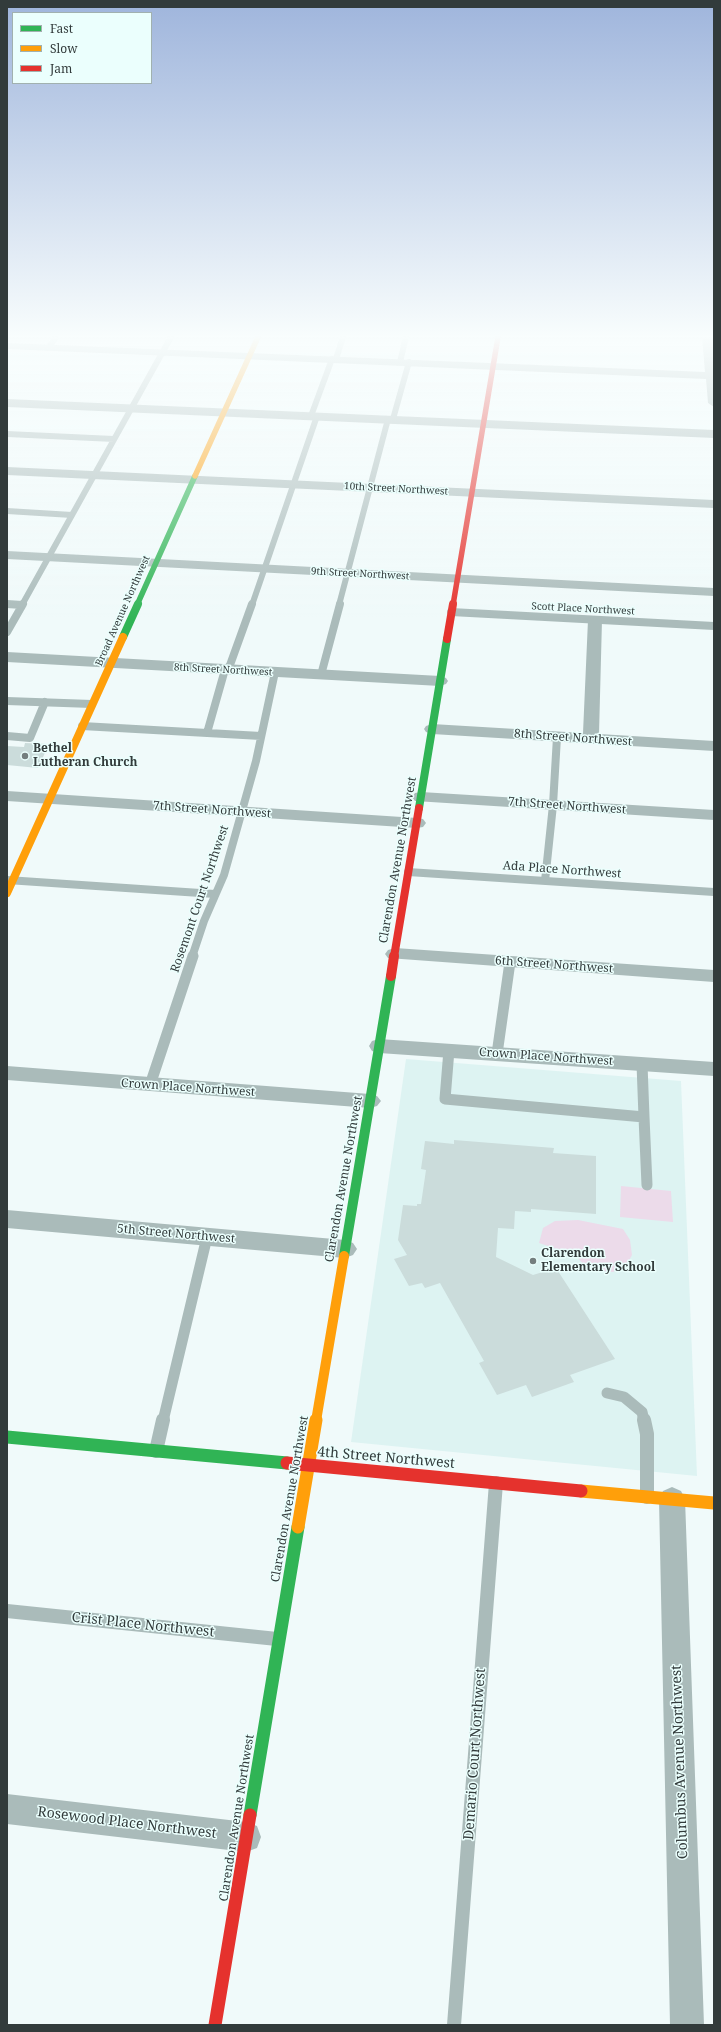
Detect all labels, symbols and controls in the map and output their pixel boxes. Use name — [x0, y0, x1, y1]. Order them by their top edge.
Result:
legend — [12, 12, 152, 84]
text: Fast — [50, 20, 73, 37]
text: Slow — [50, 40, 78, 57]
text: Jam — [50, 60, 72, 77]
street label: 10th Street Northwest — [344, 480, 448, 498]
street label: Broad Avenue Northwest — [93, 554, 153, 668]
street label: 9th Street Northwest — [310, 565, 410, 583]
street label: Scott Place Northwest — [531, 600, 635, 618]
street label: 8th Street Northwest — [173, 661, 273, 679]
street label: 8th Street Northwest — [514, 727, 632, 749]
place label: Bethel Lutheran Church — [33, 742, 138, 770]
marker: Bethel Lutheran Church — [20, 751, 30, 761]
street label: Clarendon Avenue Northwest — [376, 776, 420, 944]
street label: 7th Street Northwest — [508, 795, 626, 817]
street label: 7th Street Northwest — [153, 799, 271, 821]
street label: Rosemont Court Northwest — [168, 823, 232, 975]
street label: Ada Place Northwest — [502, 859, 622, 881]
street label: 6th Street Northwest — [495, 954, 613, 976]
street label: Crown Place Northwest — [479, 1045, 613, 1069]
street label: Crown Place Northwest — [121, 1076, 255, 1100]
street label: Clarendon Avenue Northwest — [322, 1095, 366, 1263]
street label: 5th Street Northwest — [116, 1222, 236, 1246]
place label: Clarendon Elementary School — [541, 1247, 655, 1275]
marker: Clarendon Elementary School — [528, 1256, 538, 1266]
street label: Clarendon Avenue Northwest — [268, 1415, 312, 1583]
street label: 4th Street Northwest — [317, 1444, 455, 1472]
street label: Crist Place Northwest — [71, 1609, 215, 1641]
street label: Columbus Avenue Northwest — [668, 1665, 692, 1859]
street label: Demario Court Northwest — [461, 1667, 489, 1841]
street label: Clarendon Avenue Northwest — [217, 1734, 257, 1902]
street label: Rosewood Place Northwest — [37, 1804, 217, 1842]

